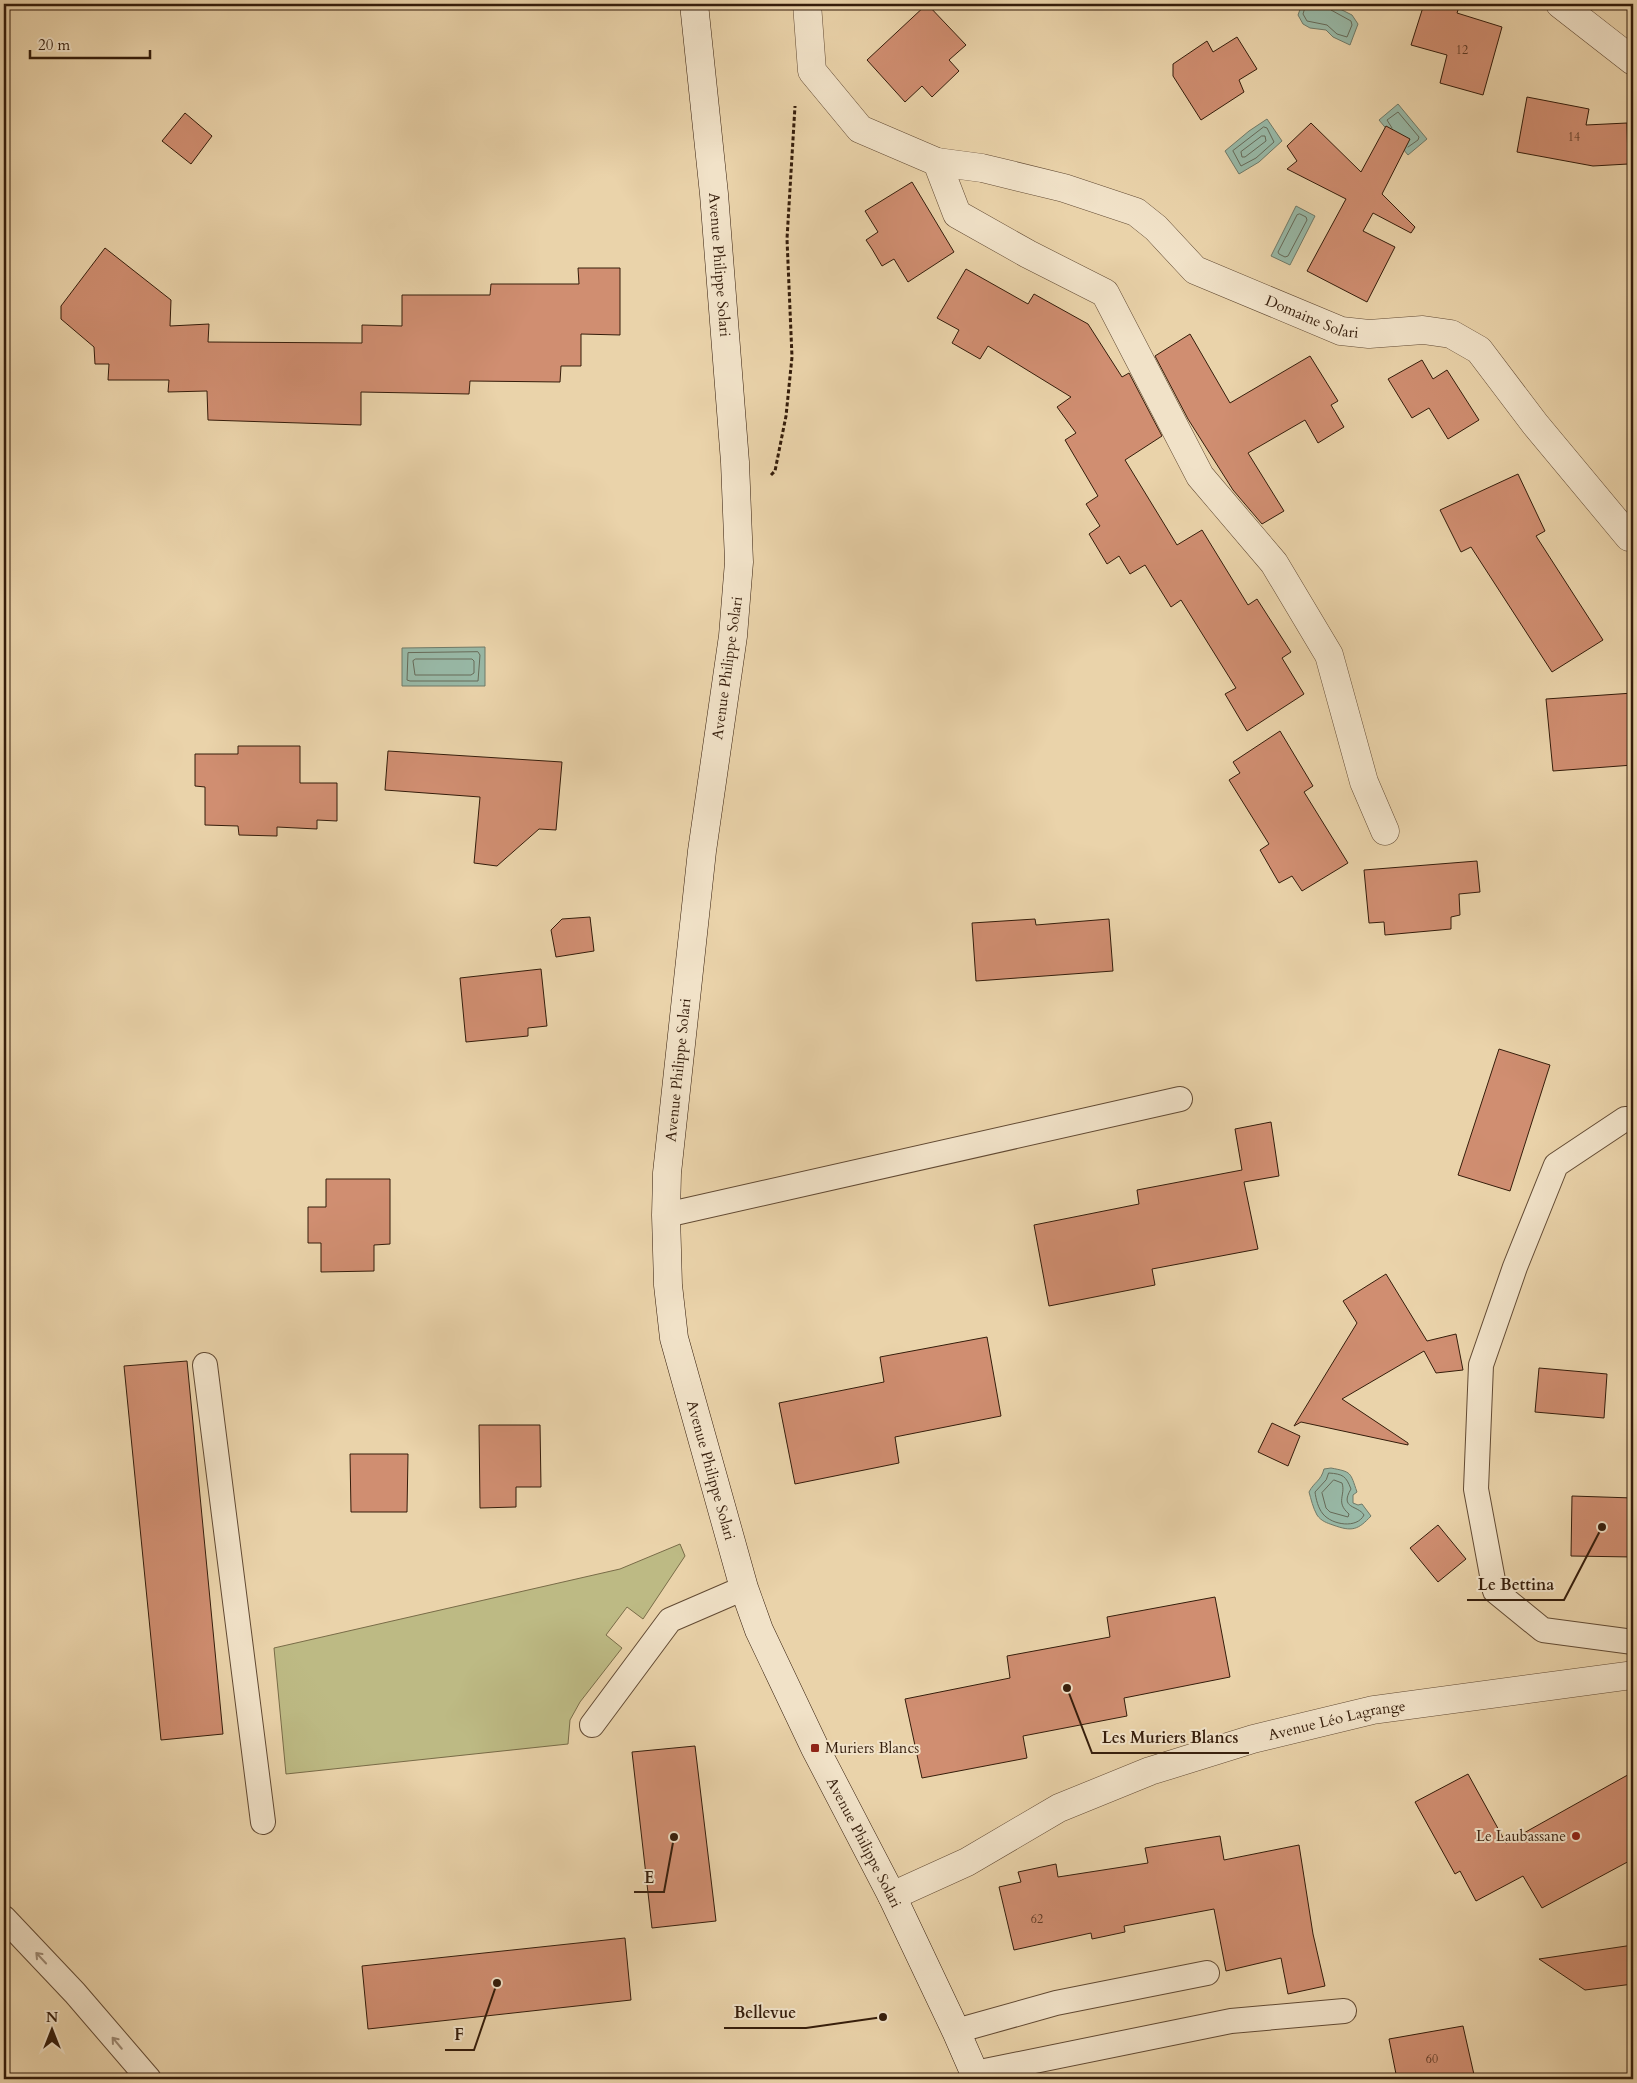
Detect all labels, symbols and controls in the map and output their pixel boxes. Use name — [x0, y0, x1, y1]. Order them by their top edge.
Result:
scale bar — [30, 28, 150, 60]
text: 20 m — [38, 35, 70, 55]
house number: 12 — [1456, 42, 1468, 58]
house number: 14 — [1568, 129, 1580, 145]
street label: Avenue Philippe Solari — [704, 192, 735, 338]
street label: Domaine Solari — [1262, 290, 1359, 343]
street label: Avenue Philippe Solari — [707, 595, 747, 741]
street label: Avenue Philippe Solari — [661, 997, 695, 1143]
street label: Avenue Philippe Solari — [682, 1398, 740, 1542]
callout: Le Bettina — [1467, 1569, 1564, 1600]
text: Le Bettina — [1478, 1574, 1554, 1596]
street label: Avenue Léo Lagrange — [1266, 1696, 1407, 1745]
callout: Les Muriers Blancs — [1092, 1722, 1249, 1753]
text: Les Muriers Blancs — [1102, 1727, 1238, 1749]
place label: Muriers Blancs — [825, 1738, 919, 1758]
marker: Muriers Blancs — [809, 1742, 821, 1754]
street label: Avenue Philippe Solari — [822, 1774, 906, 1911]
place label: Le Laubassane — [1476, 1826, 1566, 1846]
marker: Le Laubassane — [1570, 1830, 1582, 1842]
callout: E — [634, 1861, 664, 1892]
text: E — [644, 1867, 654, 1889]
house number: 62 — [1031, 1911, 1043, 1927]
one-way arrow — [35, 1951, 47, 1964]
callout: Bellevue — [724, 1997, 806, 2028]
text: Bellevue — [734, 2002, 796, 2024]
north arrow — [28, 2006, 78, 2056]
text: N — [46, 2008, 58, 2027]
callout: F — [445, 2019, 474, 2050]
text: F — [454, 2024, 464, 2046]
one-way arrow — [112, 2037, 123, 2050]
house number: 60 — [1426, 2051, 1438, 2067]

